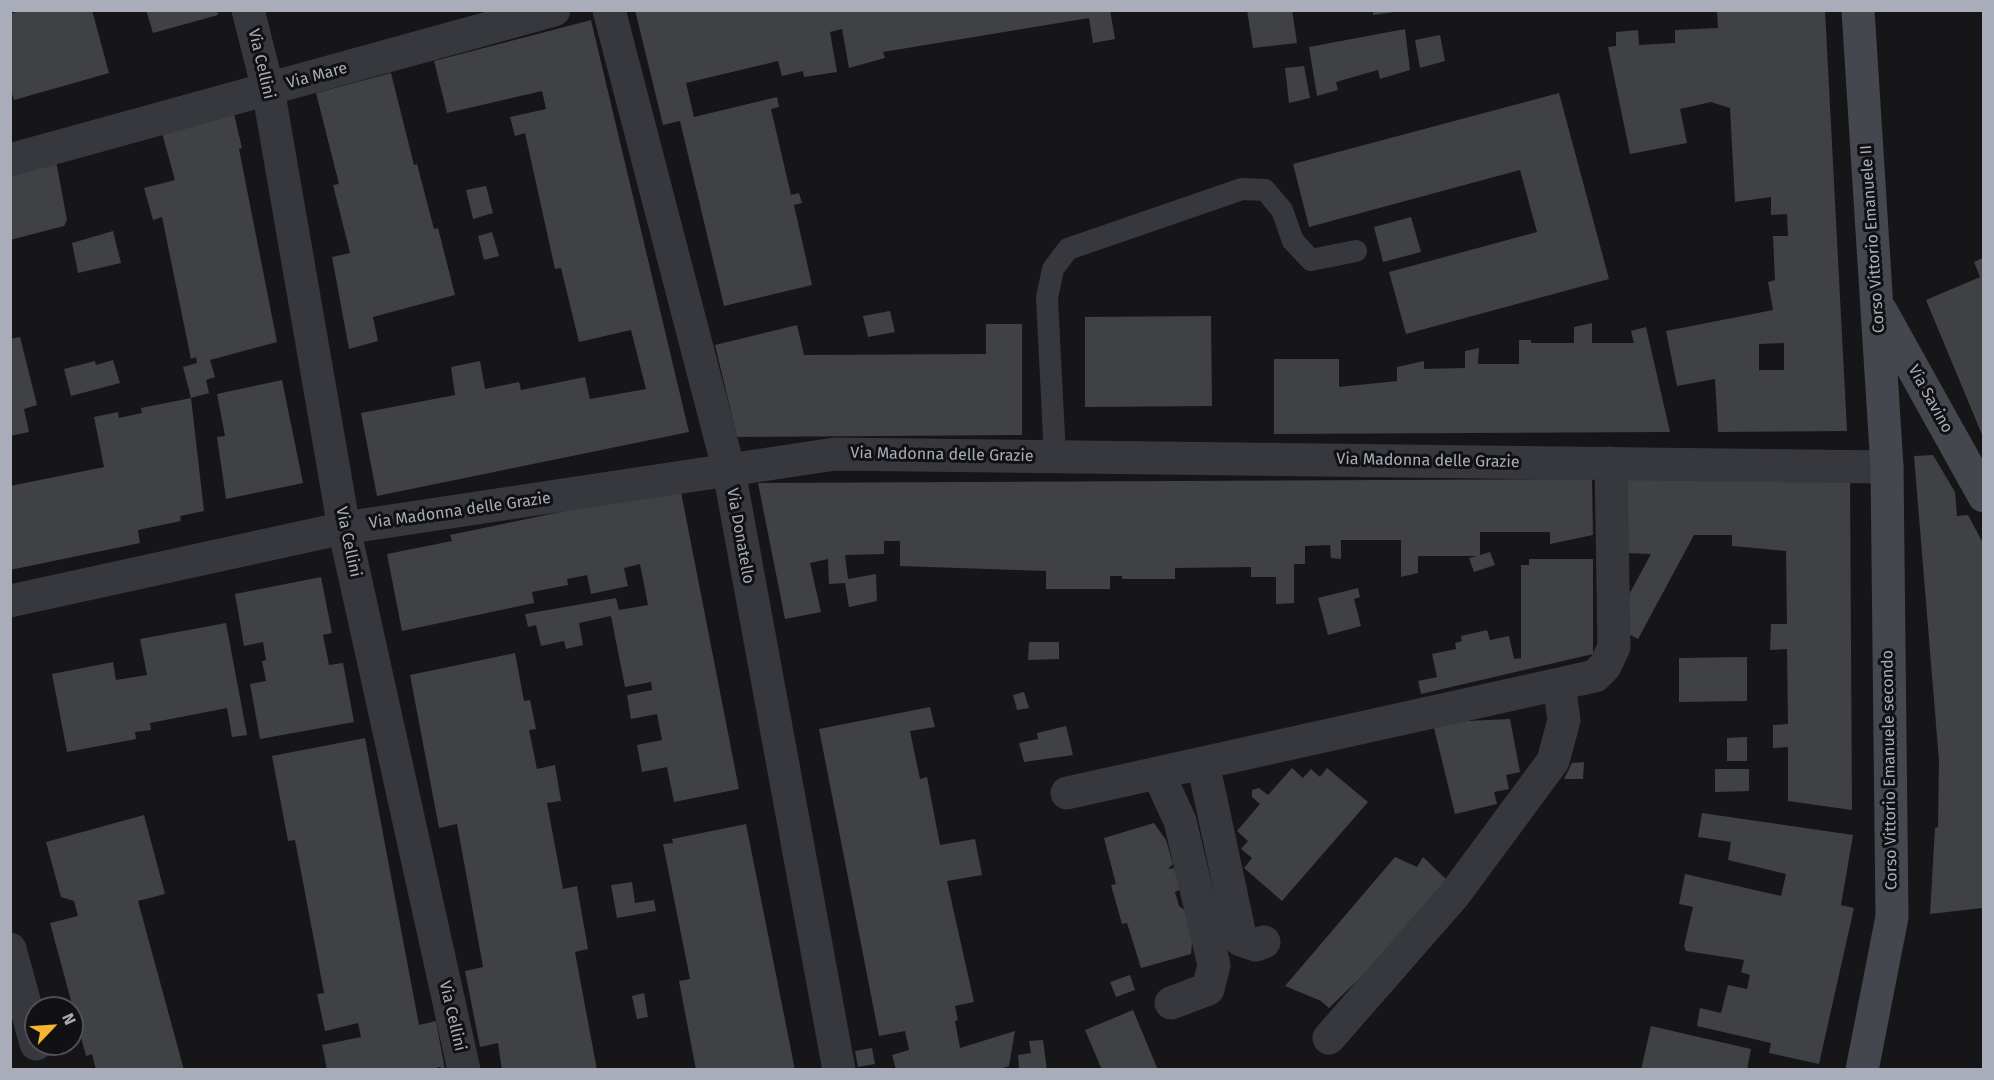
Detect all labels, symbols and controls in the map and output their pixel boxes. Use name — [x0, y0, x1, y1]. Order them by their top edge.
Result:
street label: Via Cellini — [244, 27, 278, 101]
street label: Via Mare — [285, 59, 349, 93]
street label: Corso Vittorio Emanuele II — [1857, 144, 1889, 334]
street label: Via Savino — [1904, 362, 1956, 436]
street label: Via Madonna delle Grazie — [850, 444, 1034, 466]
street label: Via Madonna delle Grazie — [1336, 450, 1520, 472]
street label: Via Donatello — [722, 487, 758, 585]
street label: Via Madonna delle Grazie — [368, 489, 552, 533]
street label: Via Cellini — [331, 505, 365, 579]
street label: Corso Vittorio Emanuele secondo — [1878, 650, 1902, 890]
street label: Via Cellini — [435, 979, 469, 1053]
north arrow — [24, 996, 84, 1056]
text: N — [58, 1010, 80, 1028]

